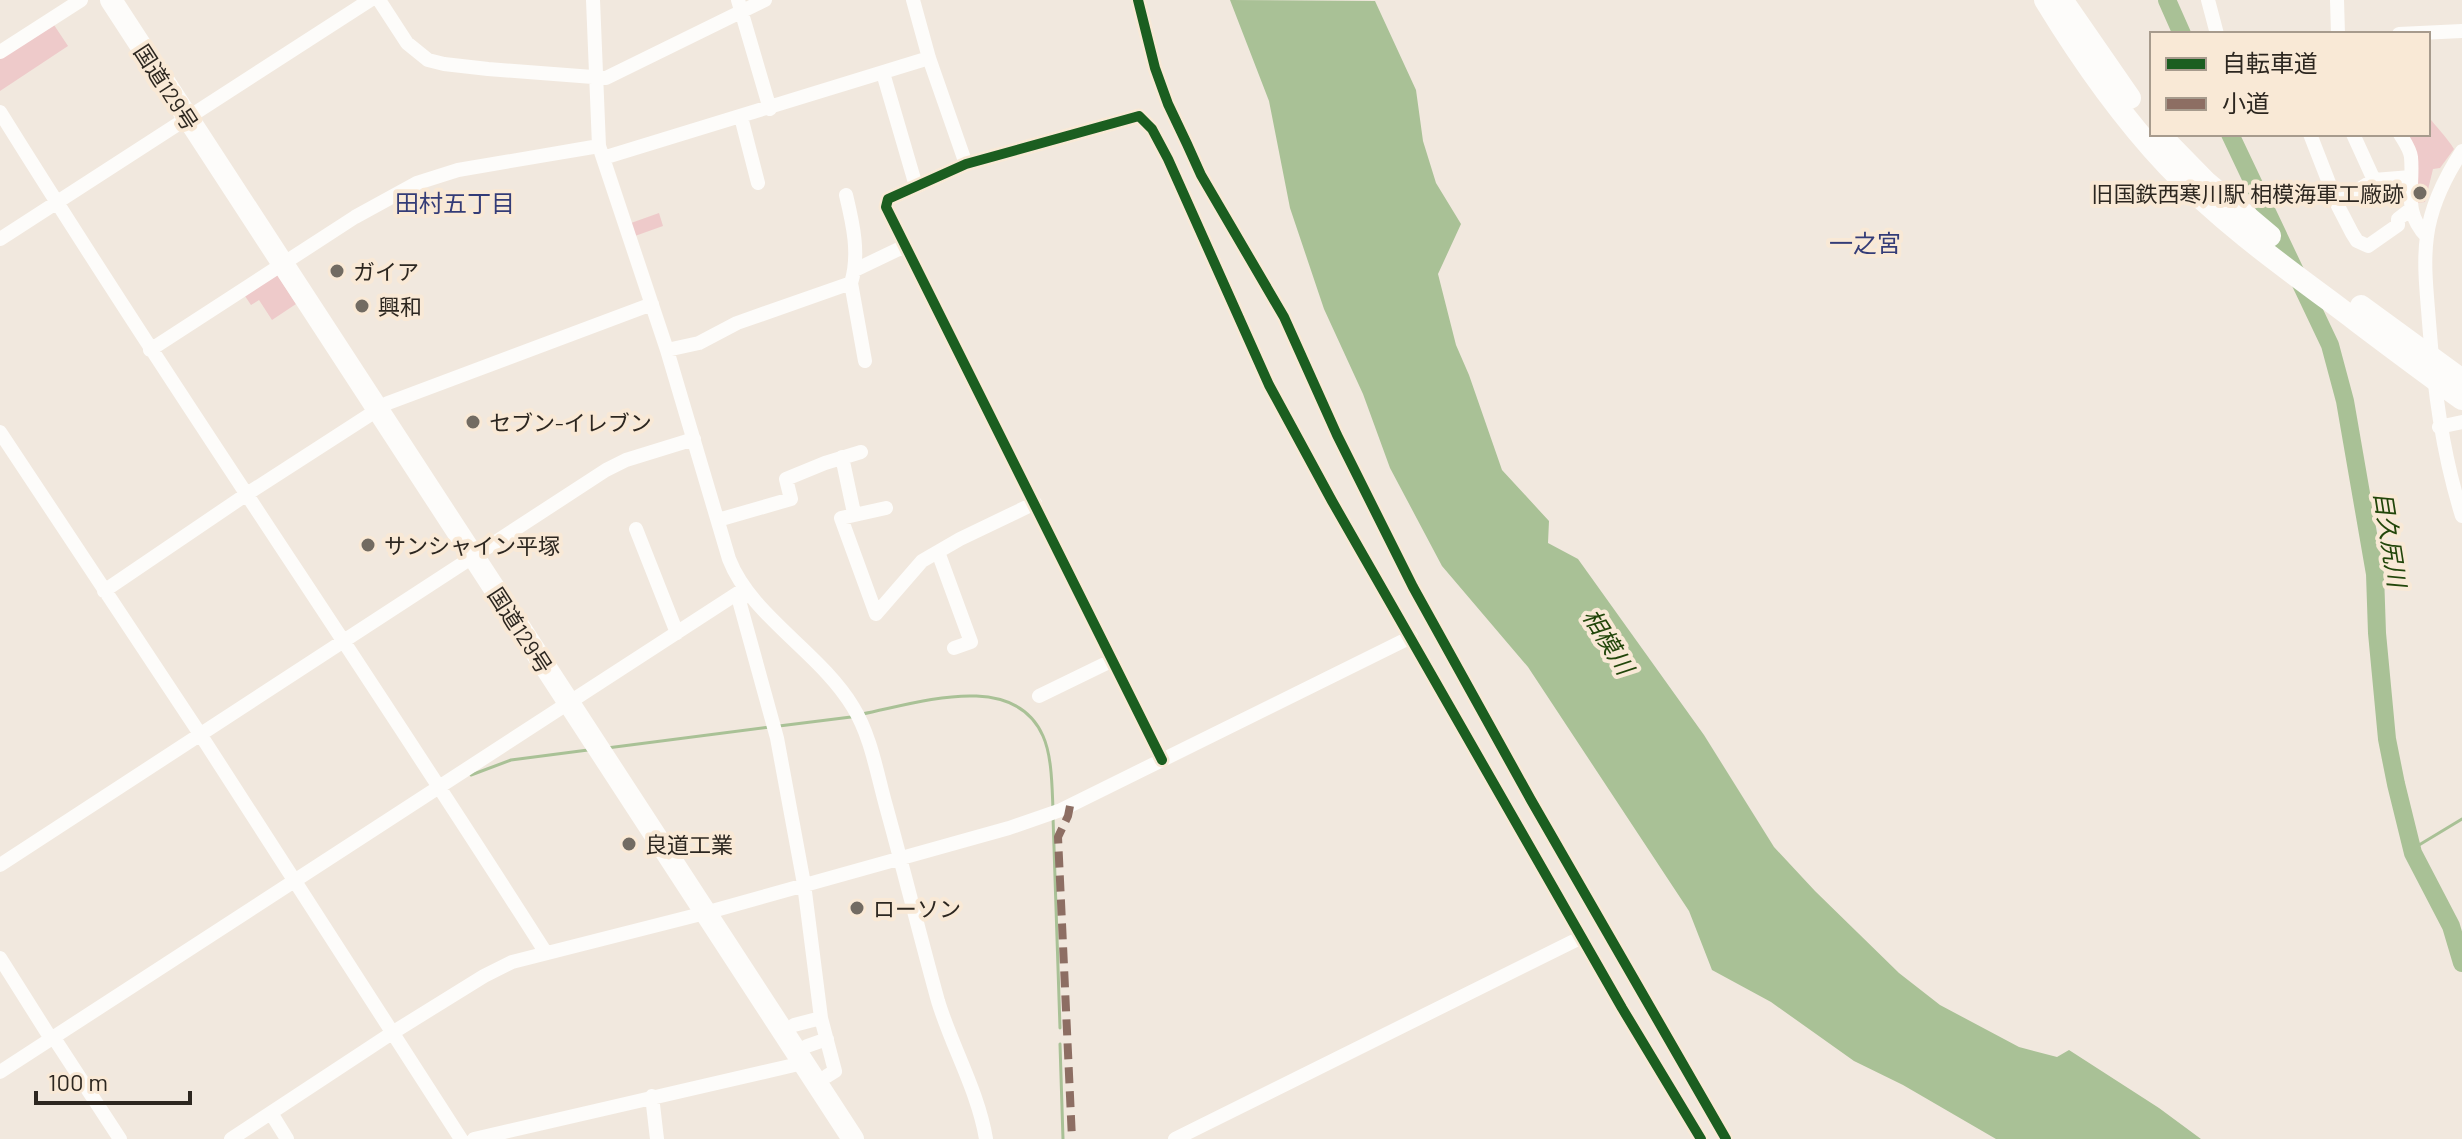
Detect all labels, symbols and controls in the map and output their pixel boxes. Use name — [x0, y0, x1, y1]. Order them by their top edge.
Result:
legend — [2150, 32, 2430, 136]
street label: 国道129号 — [130, 39, 204, 135]
text: 自転車道 — [2222, 48, 2318, 77]
text: 小道 — [2222, 88, 2270, 117]
place label: 旧国鉄西寒川駅 相模海軍工廠跡 — [2092, 180, 2404, 206]
marker: 旧国鉄西寒川駅 相模海軍工廠跡 — [2411, 184, 2429, 202]
district label: 田村五丁目 — [395, 188, 515, 217]
district label: 一之宮 — [1829, 228, 1901, 257]
place label: ガイア — [353, 258, 419, 284]
marker: ガイア — [328, 262, 346, 280]
place label: 興和 — [378, 293, 422, 319]
marker: 興和 — [353, 297, 371, 315]
place label: セブン-イレブン — [489, 409, 652, 435]
marker: セブン-イレブン — [464, 413, 482, 431]
water label: 目久尻川 — [2369, 489, 2413, 592]
place label: サンシャイン平塚 — [384, 532, 560, 558]
marker: サンシャイン平塚 — [359, 536, 377, 554]
street label: 国道129号 — [484, 582, 558, 678]
water label: 相模川 — [1578, 603, 1642, 682]
place label: 良道工業 — [645, 831, 733, 857]
marker: 良道工業 — [620, 835, 638, 853]
place label: ローソン — [873, 895, 961, 921]
marker: ローソン — [848, 899, 866, 917]
scale bar — [36, 1055, 190, 1105]
text: 100 m — [48, 1067, 108, 1096]

